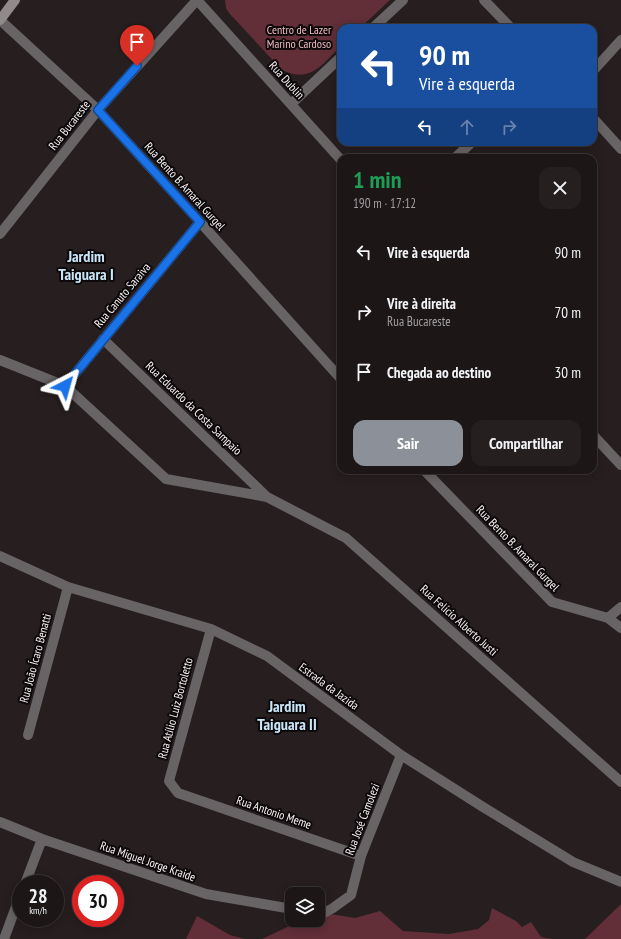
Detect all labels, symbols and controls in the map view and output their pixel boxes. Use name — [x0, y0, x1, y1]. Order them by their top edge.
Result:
park label: Centro de Lazer Marino Cardoso — [267, 22, 332, 51]
pin — [120, 25, 154, 66]
icon: arrive — [126, 31, 148, 53]
text: 90 m — [419, 36, 470, 73]
icon: left — [353, 40, 405, 92]
street label: Rua Dublin — [266, 58, 308, 102]
text: Vire à esquerda — [419, 72, 515, 95]
street label: Rua Bucareste — [45, 97, 93, 153]
icon: left — [414, 116, 436, 138]
icon: ahead — [456, 116, 478, 138]
icon: right — [498, 116, 520, 138]
street label: Rua Bento B. Amaral Gurgel — [141, 139, 229, 233]
text: 1 min — [353, 164, 401, 195]
button: close — [539, 167, 581, 209]
text: 190 m · 17:12 — [353, 195, 416, 212]
icon: left — [353, 241, 375, 263]
text: Vire à esquerda — [387, 243, 470, 262]
text: 90 m — [555, 243, 581, 262]
district label: Jardim Taiguara I — [58, 246, 114, 284]
street label: Rua Canuto Saraiva — [91, 259, 154, 330]
text: Vire à direita — [387, 294, 456, 313]
icon: right — [353, 301, 375, 323]
text: 70 m — [555, 303, 581, 322]
text: Rua Bucareste — [387, 313, 451, 330]
street label: Rua Eduardo da Costa Sampaio — [143, 358, 245, 458]
icon: arrive — [353, 361, 375, 383]
text: Chegada ao destino — [387, 363, 491, 382]
text: 30 m — [555, 363, 581, 382]
position arrow — [44, 365, 86, 407]
button: Sair — [353, 420, 463, 466]
button: Compartilhar — [471, 420, 581, 466]
street label: Rua Bento B. Amaral Gurgel — [473, 502, 563, 594]
street label: Rua Felício Alberto Justi — [417, 581, 501, 659]
street label: Rua João Ícaro Benatti — [16, 612, 54, 704]
street label: Rua Atílio Luiz Bortoletto — [154, 656, 196, 760]
street label: Estrada da Jazida — [296, 659, 362, 713]
district label: Jardim Taiguara II — [257, 696, 317, 734]
street label: Rua José Camolezi — [341, 781, 383, 857]
street label: Rua Antonio Meme — [235, 792, 313, 832]
street label: Rua Miguel Jorge Kraide — [98, 838, 198, 884]
speed limit sign: 30 — [72, 875, 124, 927]
text: 28 — [28, 883, 48, 909]
map controls — [285, 887, 325, 927]
button: layers — [285, 887, 325, 927]
text: km/h — [29, 904, 47, 917]

